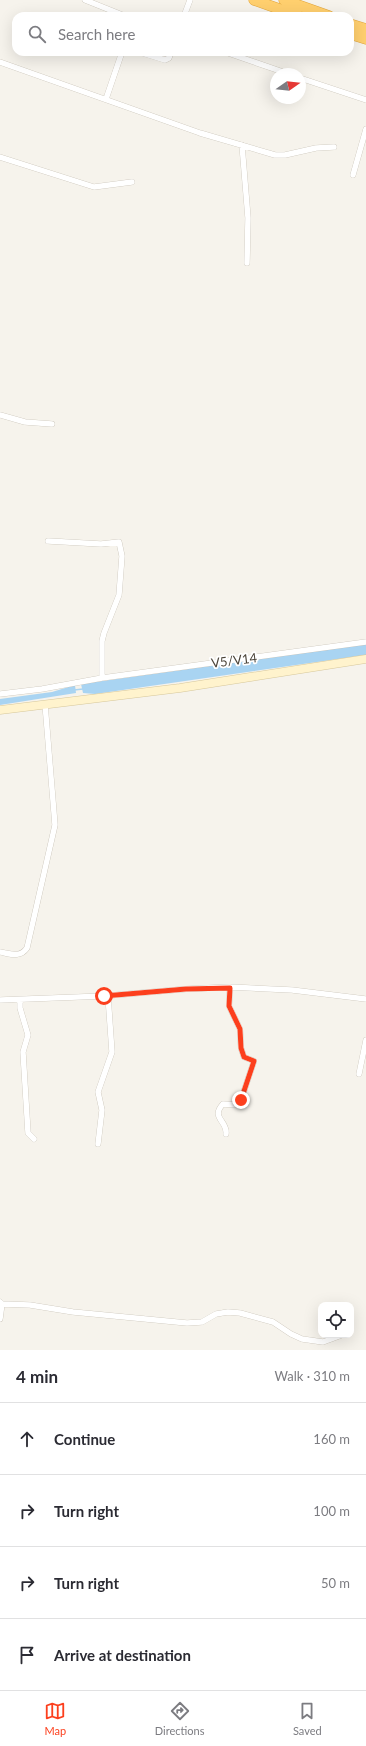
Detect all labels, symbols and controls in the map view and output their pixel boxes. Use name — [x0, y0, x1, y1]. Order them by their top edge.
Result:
search box — [12, 12, 354, 56]
icon: search — [26, 23, 48, 45]
text: Search here — [58, 25, 135, 43]
north arrow — [270, 68, 306, 104]
street label: V5/V14 — [210, 649, 258, 671]
route start — [95, 987, 113, 1005]
route end — [232, 1091, 250, 1109]
map controls — [318, 1302, 354, 1338]
button: locate — [318, 1302, 354, 1338]
text: 4 min — [16, 1366, 58, 1387]
text: Walk · 310 m — [274, 1368, 350, 1384]
icon: ahead — [16, 1428, 38, 1450]
text: Continue — [54, 1430, 115, 1448]
text: 160 m — [313, 1431, 350, 1447]
icon: right — [16, 1500, 38, 1522]
text: Turn right — [54, 1502, 119, 1520]
text: 100 m — [313, 1503, 350, 1519]
icon: right — [16, 1572, 38, 1594]
text: Turn right — [54, 1574, 119, 1592]
text: 50 m — [321, 1575, 350, 1591]
icon: arrive — [16, 1644, 38, 1666]
text: Arrive at destination — [54, 1646, 191, 1664]
tab: Map — [44, 1700, 66, 1737]
tab: Directions — [155, 1700, 204, 1737]
tab: Saved — [293, 1700, 322, 1737]

